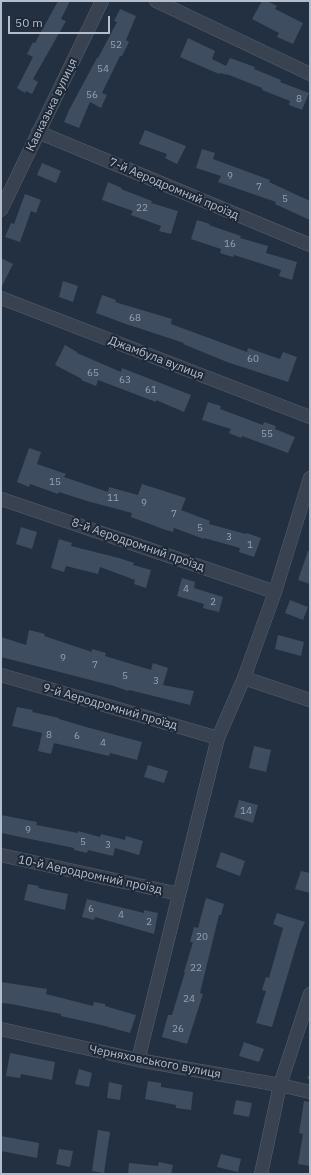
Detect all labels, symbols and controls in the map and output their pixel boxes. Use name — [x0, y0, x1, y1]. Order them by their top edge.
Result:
scale bar — [10, 8, 112, 34]
text: 50 m — [15, 15, 43, 30]
house number: 52 — [110, 39, 122, 51]
street label: Кавказька вулиця — [23, 56, 81, 154]
house number: 54 — [97, 63, 109, 75]
house number: 56 — [86, 89, 98, 101]
house number: 8 — [296, 93, 302, 105]
street label: 7-й Аеродромний проїзд — [107, 155, 241, 223]
house number: 9 — [227, 170, 233, 182]
house number: 7 — [256, 181, 262, 193]
house number: 5 — [282, 193, 288, 205]
house number: 22 — [136, 202, 148, 214]
house number: 16 — [224, 238, 236, 250]
house number: 68 — [129, 312, 141, 324]
street label: Джамбула вулиця — [106, 333, 206, 383]
house number: 60 — [247, 353, 259, 365]
house number: 65 — [87, 367, 99, 379]
house number: 63 — [119, 374, 131, 386]
house number: 61 — [145, 384, 157, 396]
house number: 55 — [261, 428, 273, 440]
house number: 15 — [49, 476, 61, 488]
house number: 11 — [107, 492, 119, 504]
house number: 9 — [141, 497, 147, 509]
house number: 7 — [171, 508, 177, 520]
street label: 8-й Аеродромний проїзд — [70, 515, 206, 575]
house number: 5 — [197, 522, 203, 534]
house number: 3 — [226, 531, 232, 543]
house number: 1 — [247, 539, 253, 551]
house number: 4 — [183, 583, 189, 595]
house number: 2 — [210, 596, 216, 608]
house number: 9 — [60, 652, 66, 664]
house number: 7 — [92, 659, 98, 671]
house number: 5 — [122, 670, 128, 682]
house number: 3 — [153, 675, 159, 687]
street label: 9-й Аеродромний проїзд — [41, 681, 179, 733]
house number: 8 — [46, 729, 52, 741]
house number: 6 — [74, 730, 80, 742]
house number: 4 — [100, 737, 106, 749]
house number: 14 — [240, 805, 252, 817]
house number: 9 — [25, 824, 31, 836]
house number: 5 — [80, 836, 86, 848]
house number: 3 — [105, 839, 111, 851]
street label: 10-й Аеродромний проїзд — [17, 853, 163, 897]
house number: 6 — [88, 903, 94, 915]
house number: 4 — [118, 909, 124, 921]
house number: 2 — [146, 916, 152, 928]
house number: 20 — [196, 931, 208, 943]
house number: 22 — [190, 962, 202, 974]
house number: 24 — [183, 993, 195, 1005]
house number: 26 — [172, 1023, 184, 1035]
street label: Черняховського вулиця — [88, 1042, 222, 1082]

